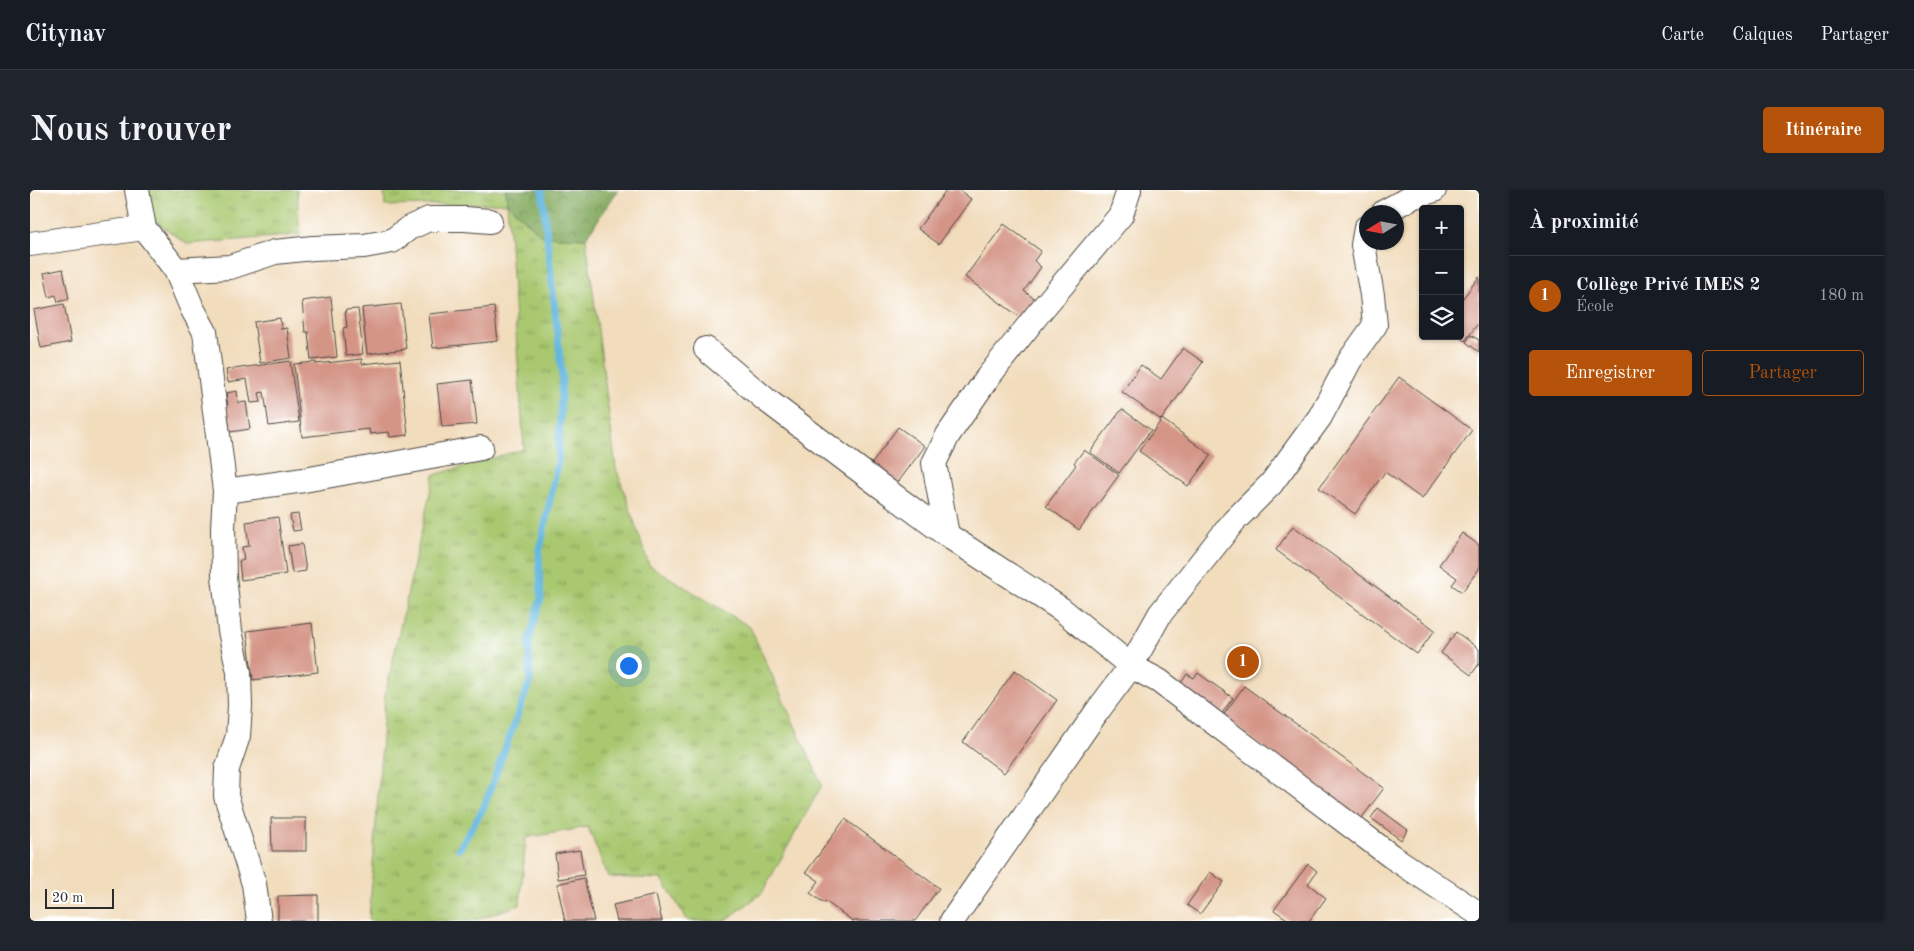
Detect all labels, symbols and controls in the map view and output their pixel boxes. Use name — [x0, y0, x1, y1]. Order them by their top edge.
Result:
text: Citynav — [25, 23, 106, 47]
text: Carte — [1661, 26, 1704, 44]
text: Calques — [1732, 26, 1793, 44]
text: Partager — [1821, 26, 1889, 44]
button: Itinéraire — [1763, 107, 1884, 153]
text: Nous trouver — [30, 113, 232, 148]
north arrow — [1359, 205, 1404, 250]
map controls — [1419, 205, 1464, 340]
button: + — [1419, 205, 1464, 250]
text: À proximité — [1529, 212, 1639, 233]
button: − — [1419, 250, 1464, 295]
text: Collège Privé IMES 2 — [1576, 276, 1761, 295]
text: 1 — [1540, 288, 1550, 304]
text: 180 m — [1819, 288, 1864, 304]
button: layers — [1419, 295, 1464, 340]
text: École — [1576, 299, 1614, 315]
button: Enregistrer — [1529, 350, 1692, 396]
button: Partager — [1702, 350, 1864, 396]
pin: 1 — [1227, 643, 1259, 681]
your location — [616, 653, 642, 679]
scale bar — [45, 886, 114, 909]
text: 20 m — [52, 891, 83, 905]

